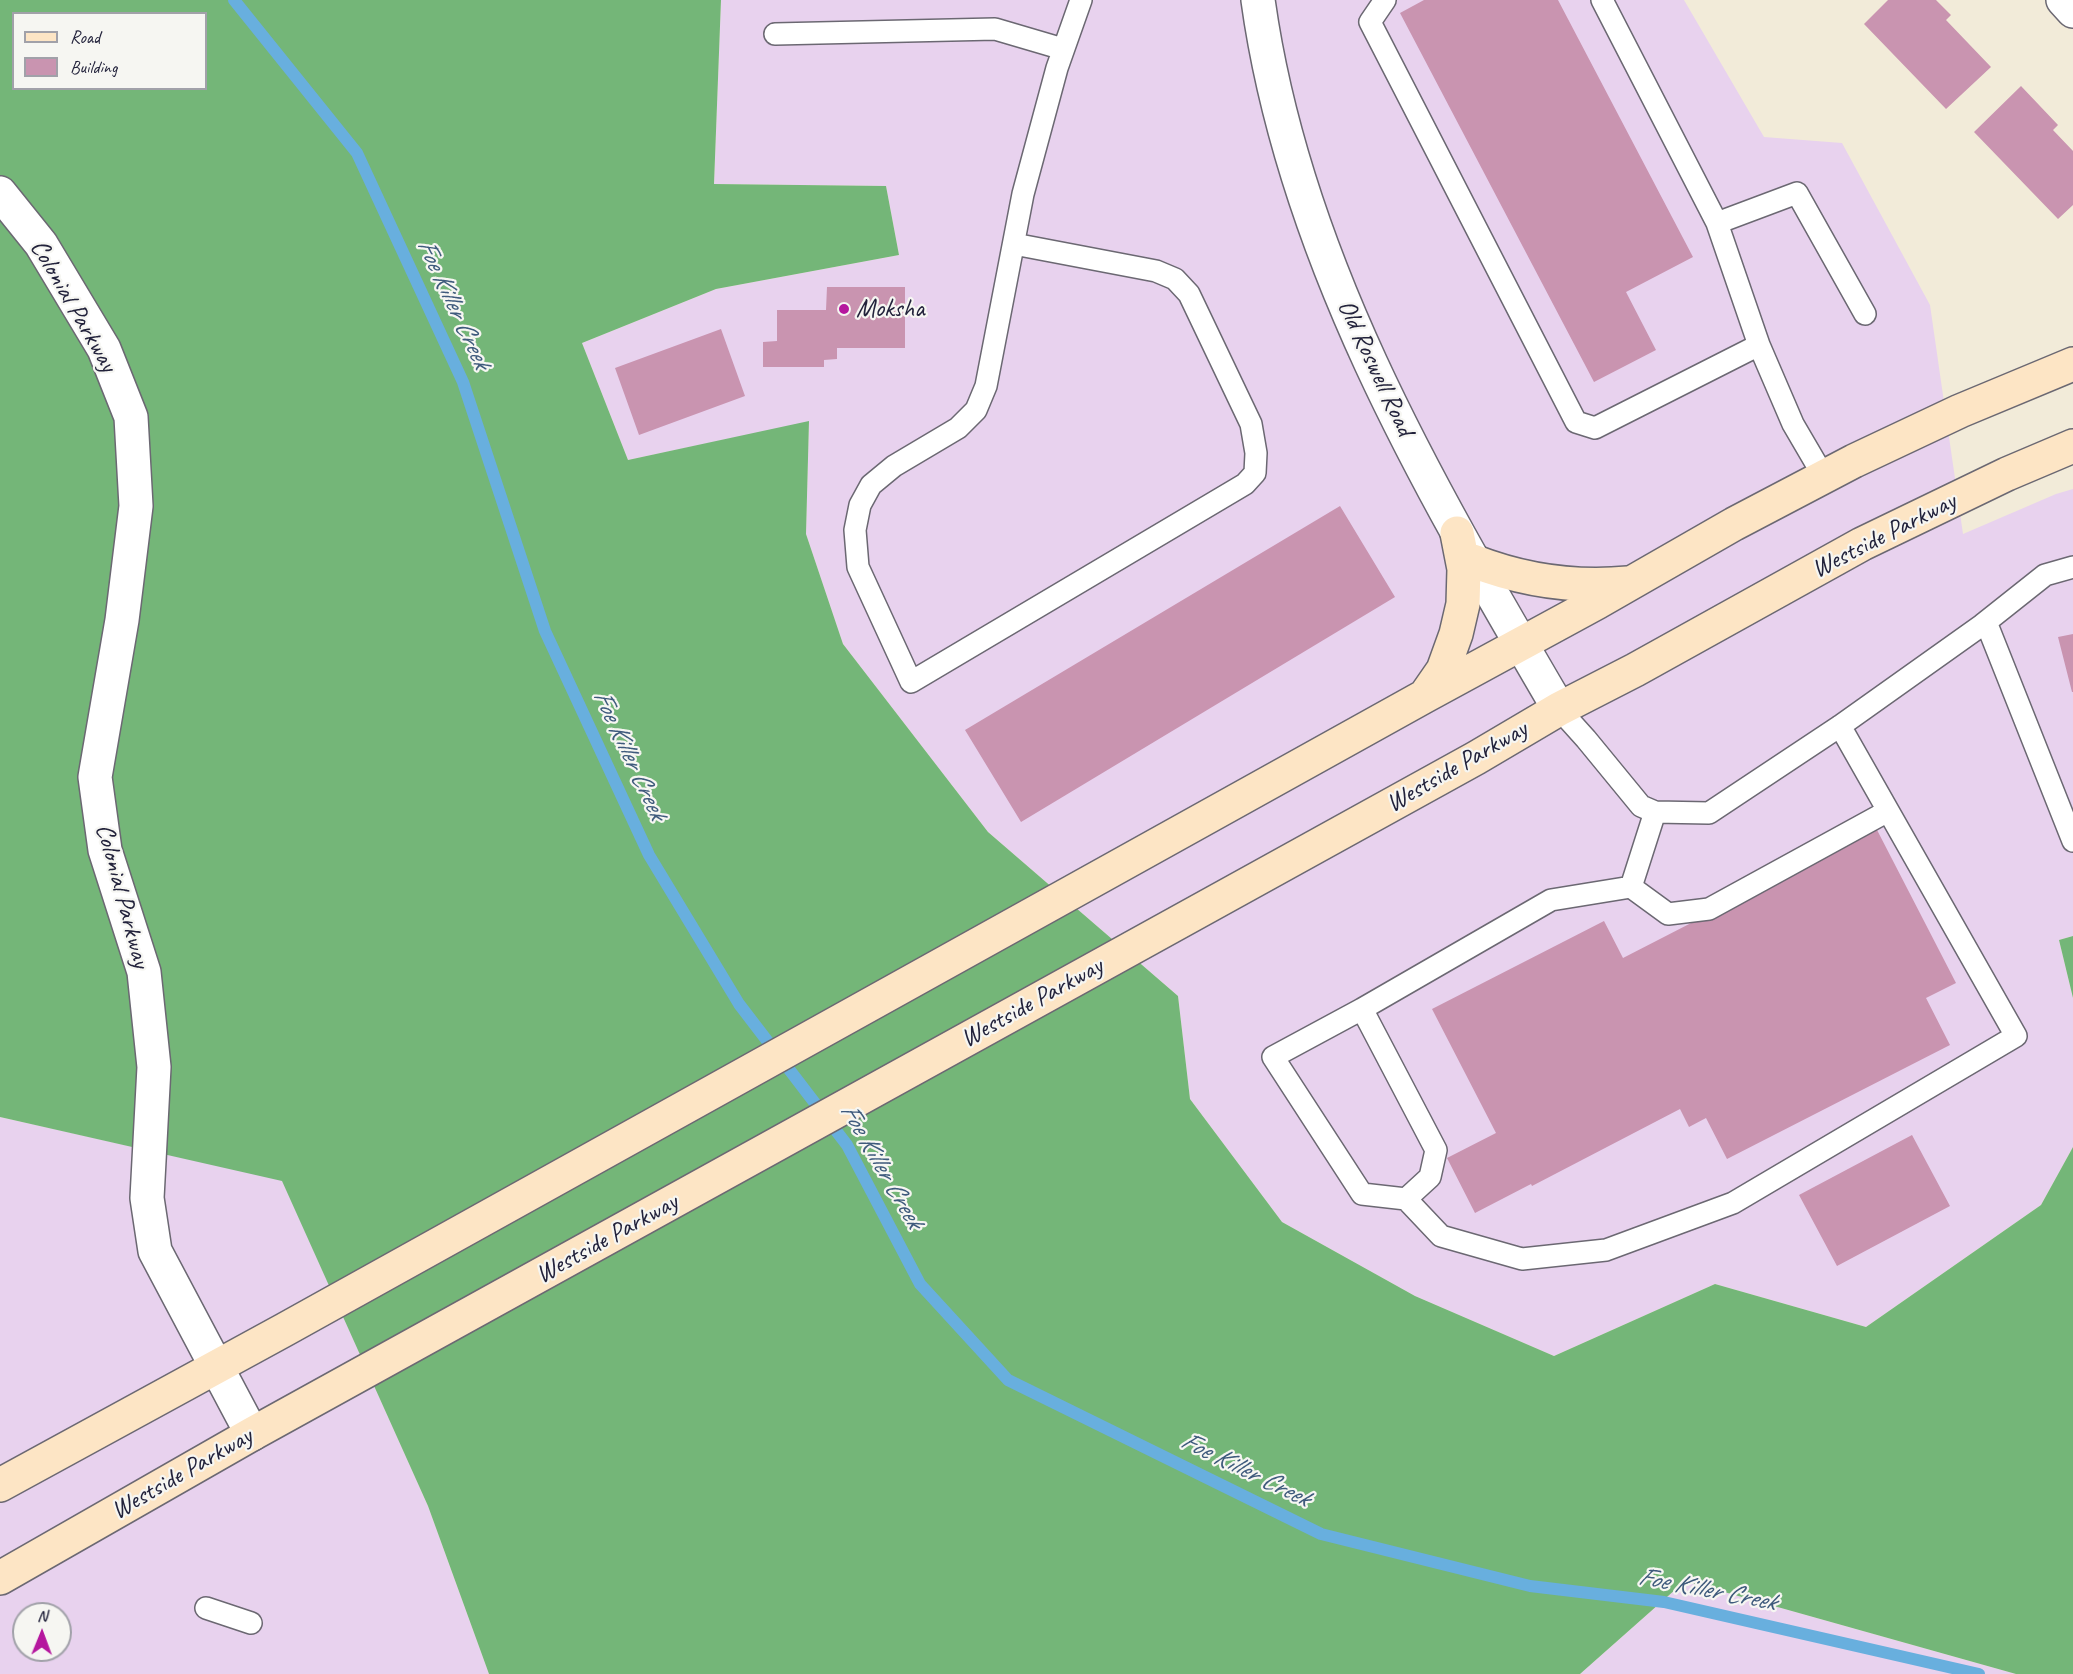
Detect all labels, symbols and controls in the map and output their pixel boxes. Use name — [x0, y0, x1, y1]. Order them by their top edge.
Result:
legend — [12, 12, 207, 90]
text: Road — [70, 26, 100, 48]
text: Building — [70, 56, 117, 78]
street label: Colonial Parkway — [23, 234, 123, 378]
water label: Foe Killer Creek — [409, 234, 497, 374]
place label: Moksha — [856, 293, 924, 325]
street label: Old Roswell Road — [1330, 295, 1420, 441]
marker: Moksha — [837, 302, 851, 316]
street label: Westside Parkway — [1807, 486, 1961, 586]
water label: Foe Killer Creek — [585, 685, 673, 825]
street label: Westside Parkway — [1381, 714, 1533, 820]
street label: Colonial Parkway — [88, 821, 156, 971]
street label: Westside Parkway — [956, 951, 1108, 1055]
water label: Foe Killer Creek — [832, 1098, 930, 1234]
street label: Westside Parkway — [531, 1187, 683, 1291]
street label: Westside Parkway — [106, 1421, 258, 1527]
water label: Foe Killer Creek — [1175, 1425, 1315, 1515]
water label: Foe Killer Creek — [1636, 1561, 1778, 1619]
north arrow — [12, 1602, 72, 1662]
text: N — [37, 1606, 47, 1626]

